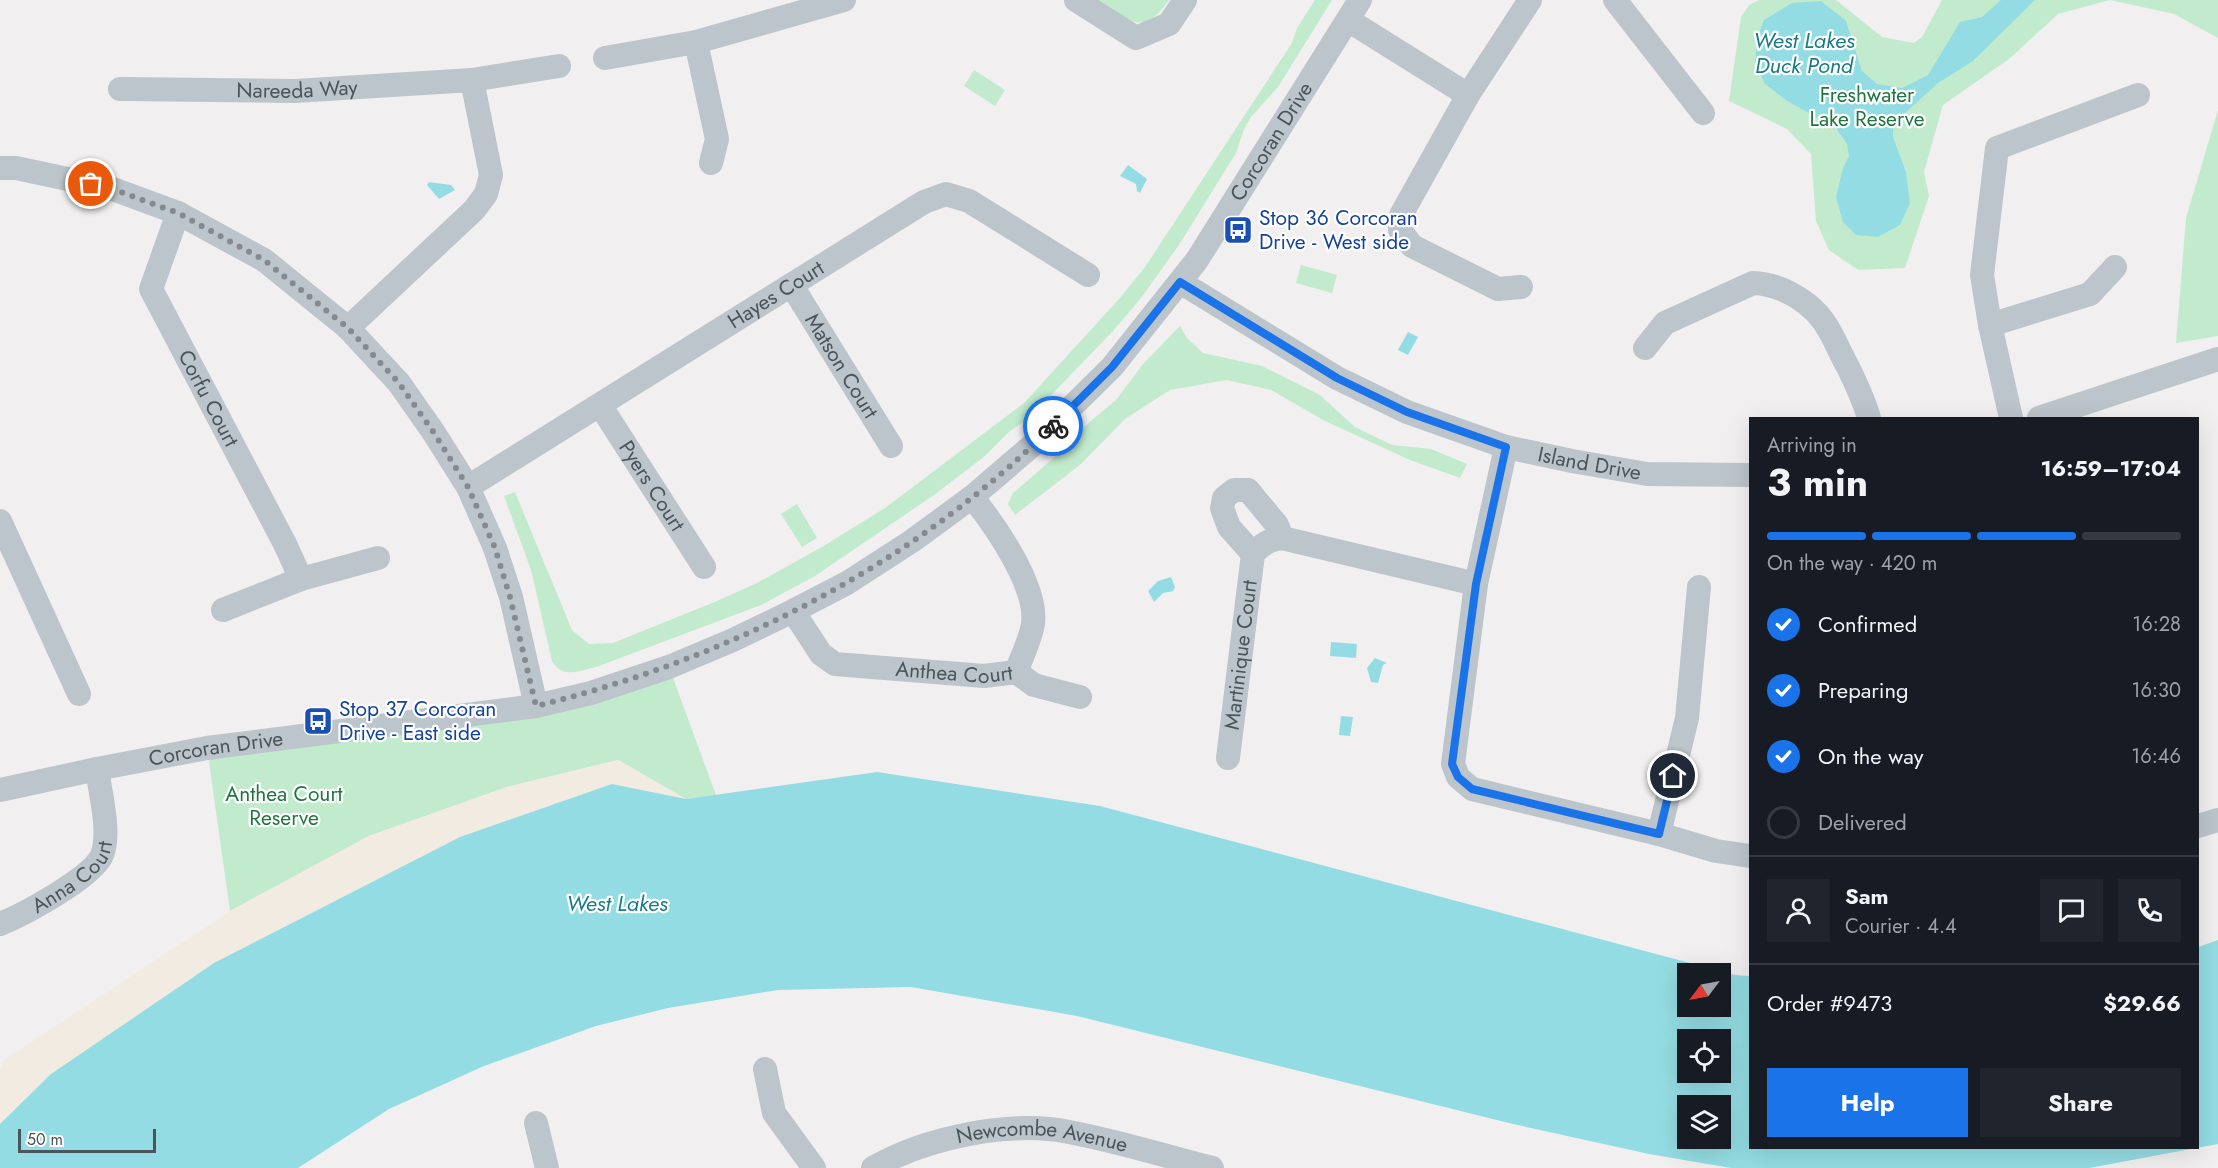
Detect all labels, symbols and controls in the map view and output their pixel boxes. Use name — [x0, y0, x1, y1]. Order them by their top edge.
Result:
water label: West Lakes Duck Pond — [1753, 24, 1855, 81]
street label: Nareeda Way — [236, 72, 359, 106]
street label: Corcoran Drive — [1223, 76, 1320, 207]
park label: Freshwater Lake Reserve — [1809, 80, 1925, 134]
pin — [65, 158, 116, 209]
icon: bag — [74, 167, 107, 200]
place label: Stop 36 Corcoran Drive - West side — [1259, 203, 1418, 257]
bus stop icon: Stop 36 Corcoran Drive - West side — [1222, 214, 1254, 246]
street label: Hayes Court — [722, 253, 830, 336]
street label: Matson Court — [798, 308, 885, 424]
street label: Corfu Court — [171, 344, 246, 452]
courier — [1023, 396, 1083, 456]
icon: bike — [1037, 410, 1070, 443]
text: Arriving in — [1767, 431, 1857, 460]
street label: Pyers Court — [612, 435, 692, 537]
street label: Island Drive — [1535, 439, 1644, 488]
text: 16:59–17:04 — [2040, 452, 2181, 484]
text: 3 min — [1767, 454, 1868, 511]
text: On the way · 420 m — [1767, 549, 1937, 578]
street label: Martinique Court — [1217, 578, 1265, 731]
icon: check — [1767, 608, 1800, 641]
text: Confirmed — [1818, 608, 1917, 640]
text: 16:28 — [2132, 610, 2181, 639]
street label: Anthea Court — [894, 654, 1014, 691]
icon: check — [1767, 674, 1800, 707]
text: Preparing — [1818, 674, 1909, 706]
text: 16:30 — [2132, 676, 2181, 705]
place label: Stop 37 Corcoran Drive - East side — [339, 694, 496, 748]
bus stop icon: Stop 37 Corcoran Drive - East side — [302, 705, 334, 737]
street label: Corcoran Drive — [146, 723, 285, 774]
icon: check — [1767, 740, 1800, 773]
text: On the way — [1818, 740, 1923, 772]
text: 16:46 — [2131, 742, 2181, 771]
pin — [1647, 750, 1698, 801]
icon: home — [1656, 759, 1689, 792]
park label: Anthea Court Reserve — [225, 779, 343, 833]
text: Delivered — [1818, 806, 1907, 838]
street label: Anna Court — [26, 839, 120, 921]
button: person — [1767, 879, 1830, 942]
button: chat — [2040, 879, 2103, 942]
button: phone — [2118, 879, 2181, 942]
text: Sam — [1845, 880, 1889, 912]
water label: West Lakes — [566, 887, 668, 919]
text: Courier · 4.4 — [1845, 912, 1957, 941]
north arrow — [1677, 963, 1731, 1017]
map controls — [1677, 963, 1731, 1149]
text: Order #9473 — [1767, 987, 1892, 1019]
text: $29.66 — [2103, 987, 2181, 1019]
button: locate — [1677, 1029, 1731, 1083]
button: Help — [1767, 1068, 1968, 1137]
button: Share — [1980, 1068, 2181, 1137]
button: layers — [1677, 1095, 1731, 1149]
street label: Newcombe Avenue — [953, 1113, 1131, 1160]
scale bar — [18, 1126, 156, 1154]
text: 50 m — [27, 1128, 63, 1151]

